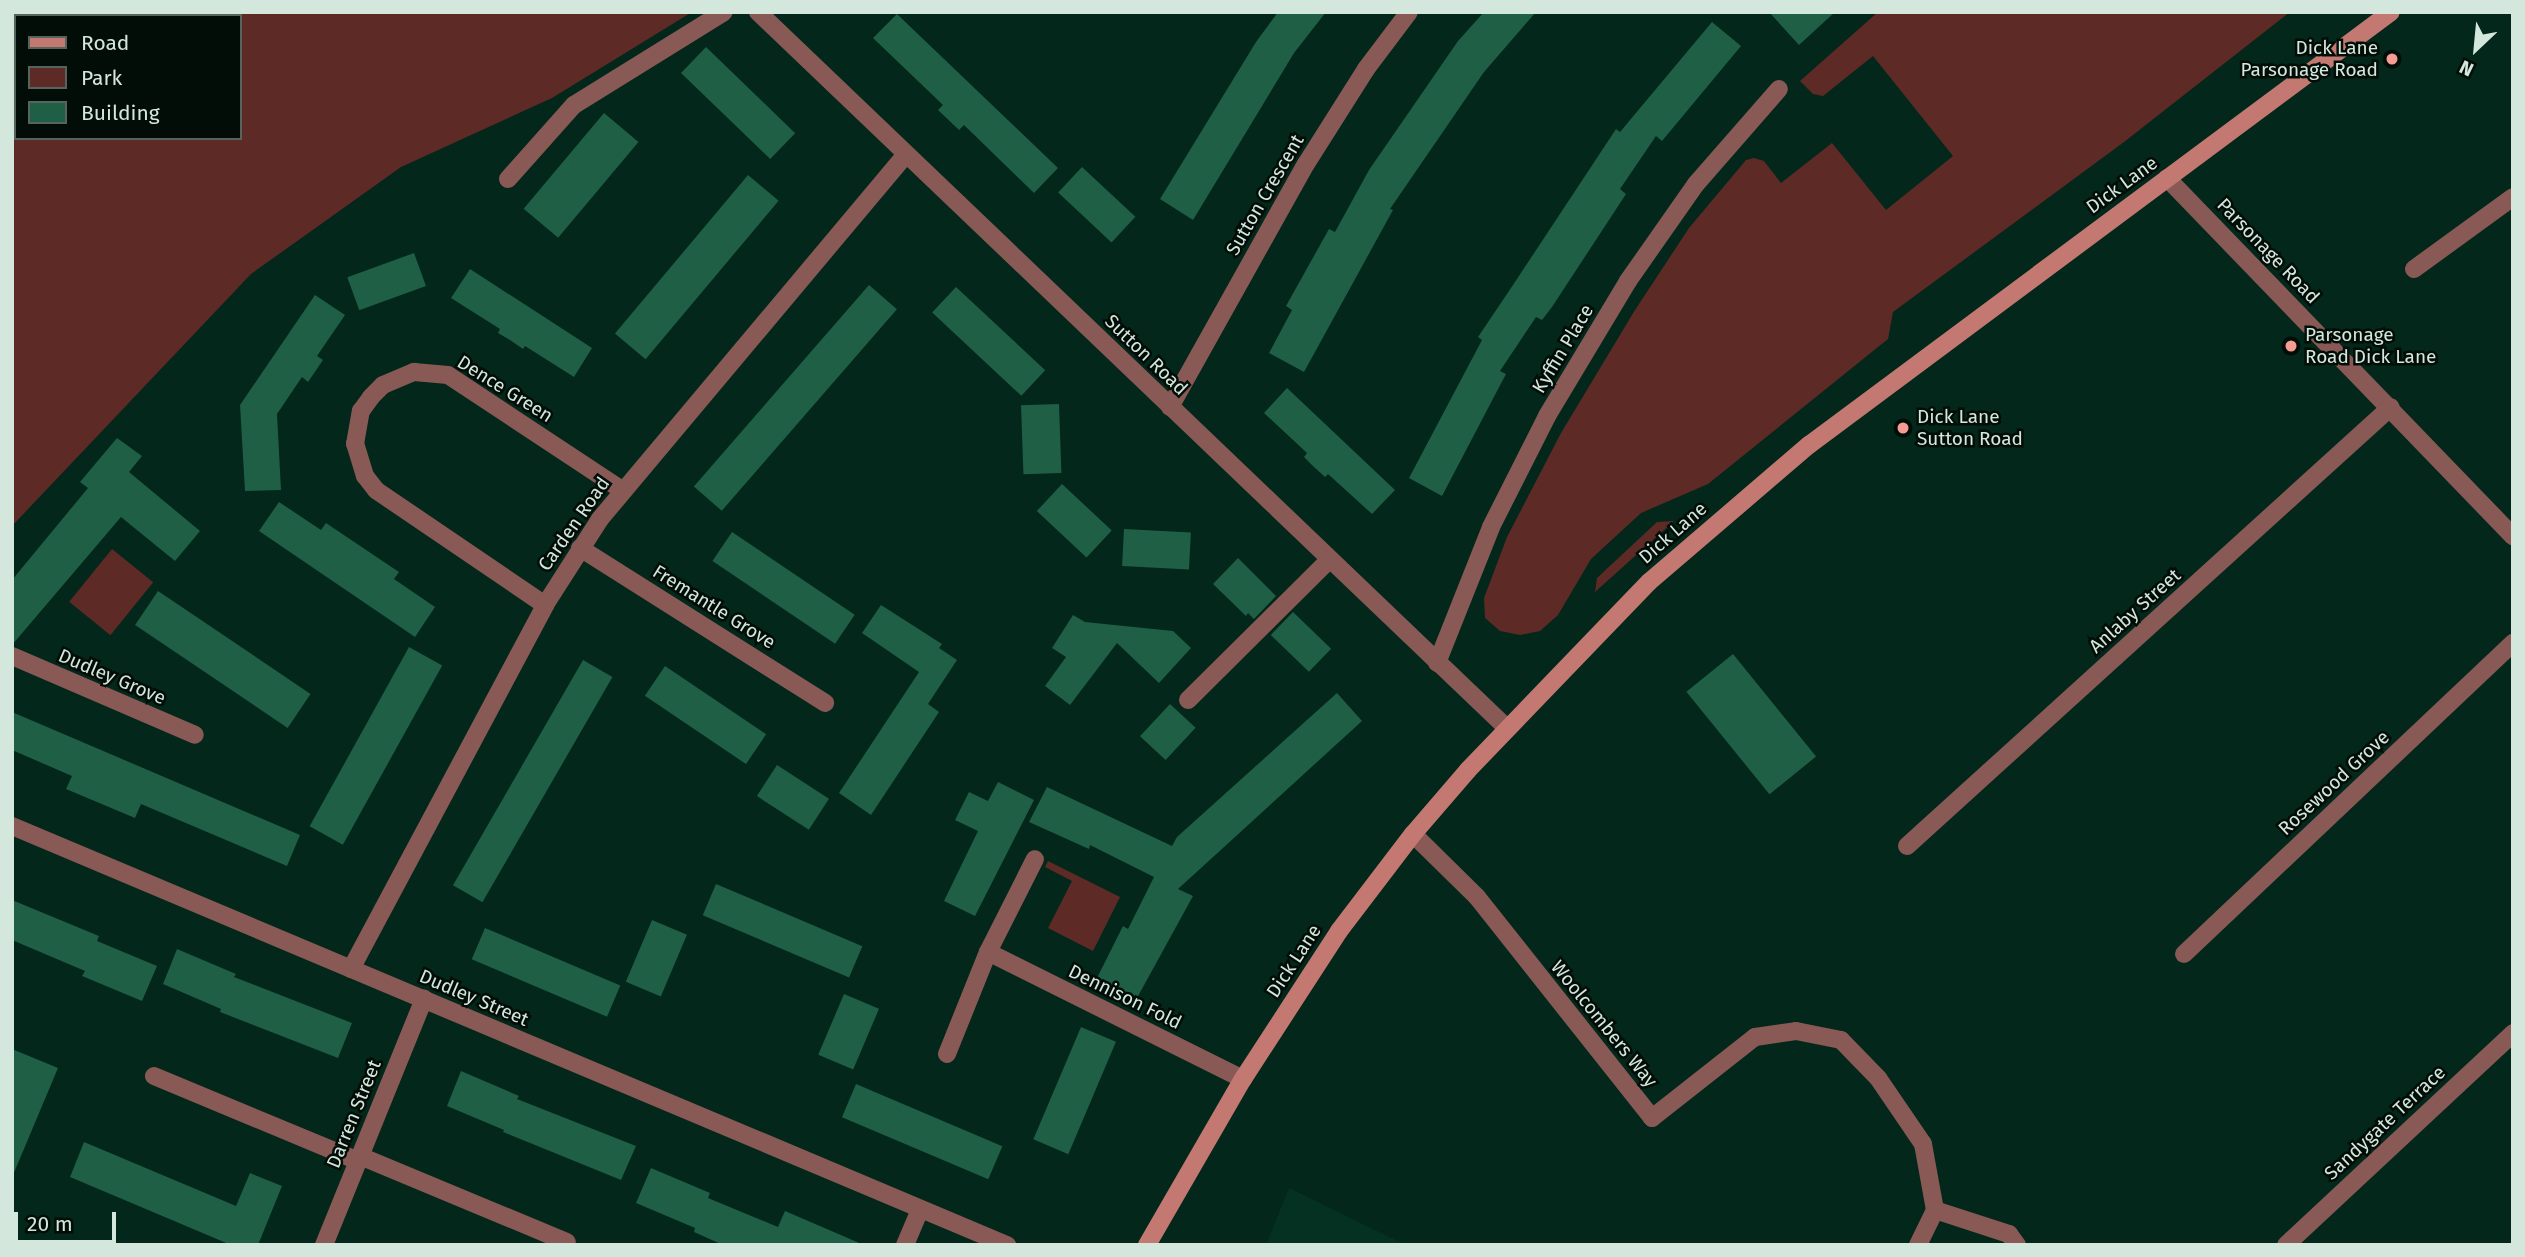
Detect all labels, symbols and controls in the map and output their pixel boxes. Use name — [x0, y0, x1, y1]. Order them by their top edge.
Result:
legend — [14, 14, 242, 140]
north arrow — [2441, 14, 2511, 84]
text: Road — [81, 30, 129, 56]
place label: Dick Lane Parsonage Road — [2241, 37, 2378, 81]
marker: Dick Lane Parsonage Road — [2384, 51, 2400, 67]
text: N — [2456, 55, 2477, 81]
text: Park — [81, 65, 122, 91]
text: Building — [81, 100, 160, 126]
street label: Sutton Crescent — [1221, 131, 1309, 259]
street label: Dick Lane — [2082, 152, 2162, 218]
street label: Parsonage Road — [2212, 194, 2324, 308]
street label: Kyffin Place — [1528, 300, 1598, 398]
street label: Sutton Road — [1100, 310, 1192, 400]
place label: Parsonage Road Dick Lane — [2305, 324, 2436, 368]
marker: Parsonage Road Dick Lane — [2283, 338, 2299, 354]
street label: Dence Green — [453, 351, 557, 427]
place label: Dick Lane Sutton Road — [1917, 406, 2023, 450]
marker: Dick Lane Sutton Road — [1895, 420, 1911, 436]
street label: Carden Road — [533, 473, 615, 575]
street label: Dick Lane — [1634, 497, 1712, 569]
street label: Fremantle Grove — [648, 560, 780, 654]
street label: Anlaby Street — [2085, 564, 2185, 658]
street label: Dudley Grove — [55, 644, 169, 710]
street label: Rosewood Grove — [2274, 726, 2394, 840]
street label: Dick Lane — [1262, 920, 1326, 1002]
street label: Woolcombers Way — [1546, 956, 1662, 1092]
street label: Dennison Fold — [1065, 960, 1185, 1034]
street label: Dudley Street — [416, 965, 532, 1031]
street label: Darren Street — [322, 1057, 386, 1171]
street label: Sandygate Terrace — [2320, 1061, 2450, 1185]
scale bar — [18, 1198, 119, 1242]
text: 20 m — [27, 1211, 73, 1237]

